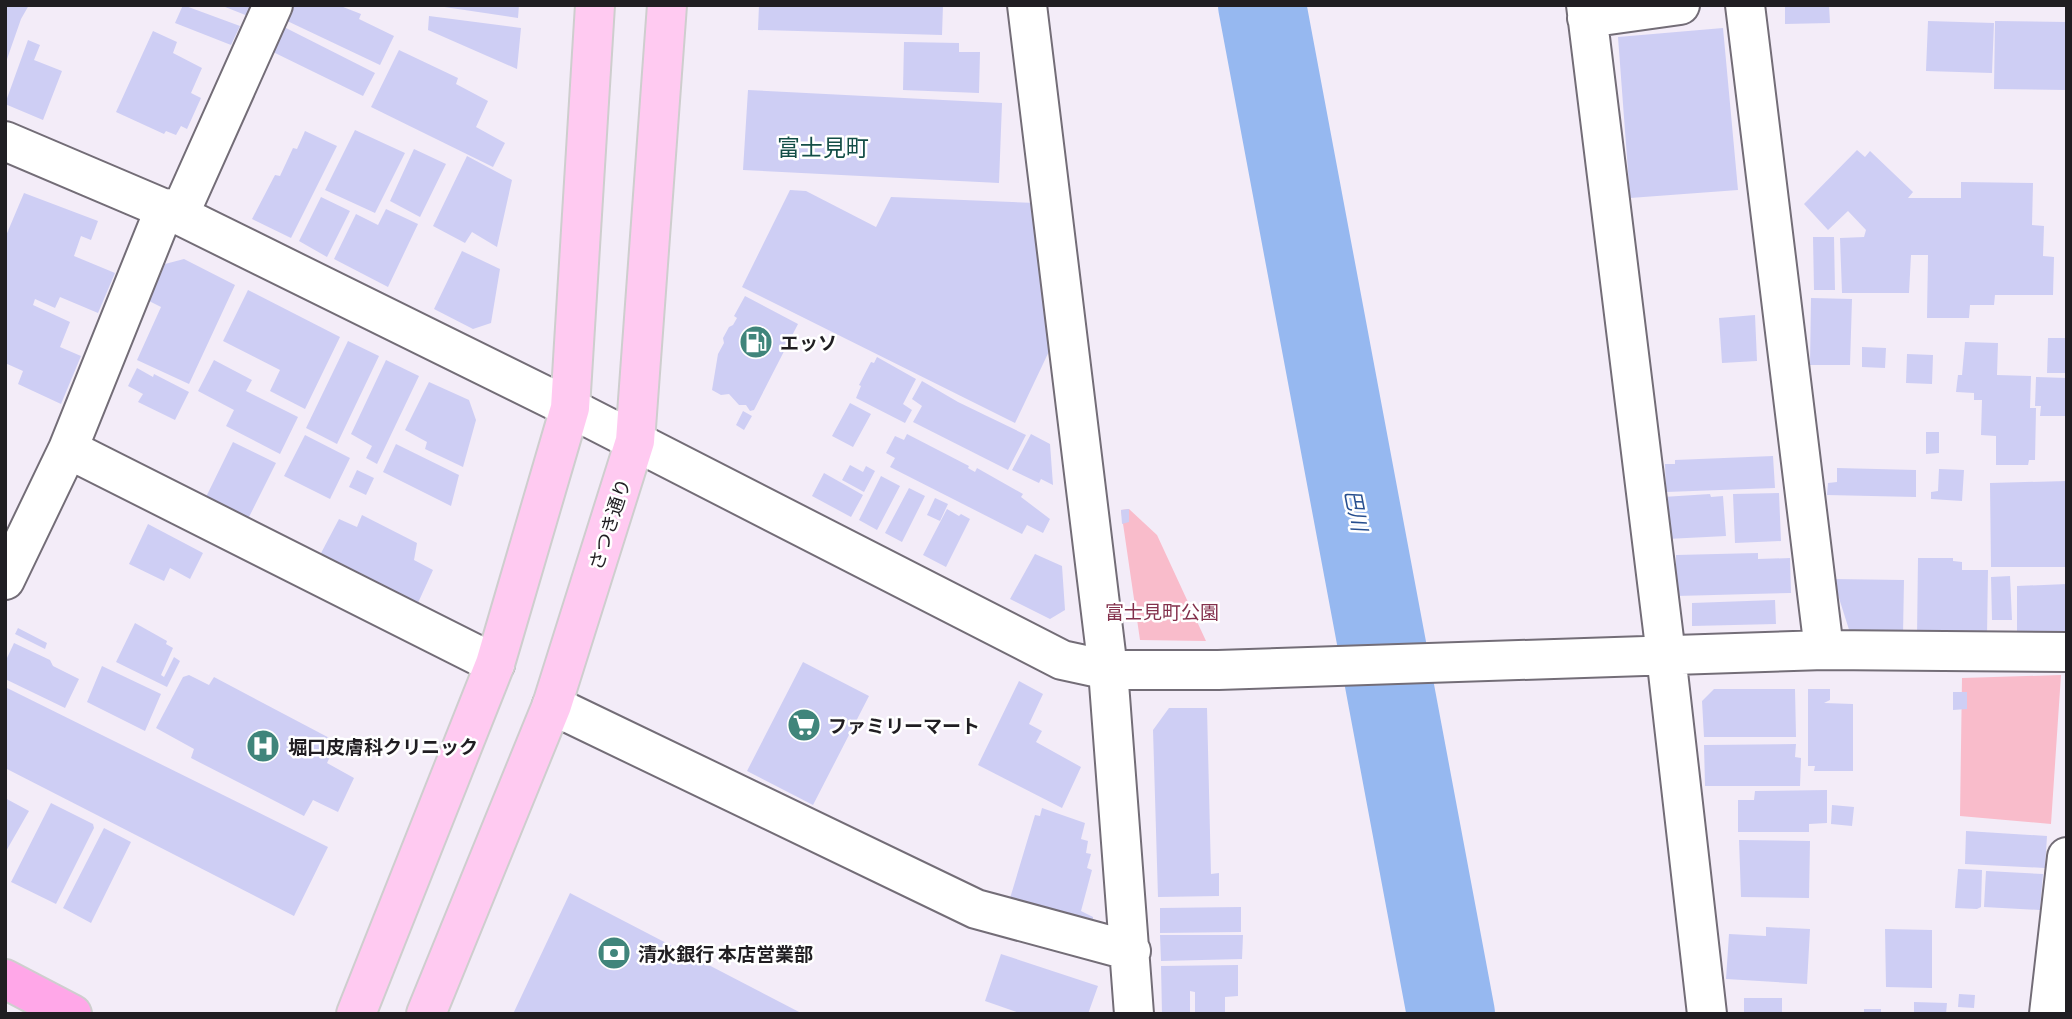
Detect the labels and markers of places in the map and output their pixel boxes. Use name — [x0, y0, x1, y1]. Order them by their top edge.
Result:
fuel station icon: エッソ — [737, 323, 775, 361]
place label: エッソ — [780, 331, 837, 354]
supermarket icon: ファミリーマート — [785, 706, 823, 744]
place label: ファミリーマート — [828, 714, 980, 737]
hospital icon: 堀口皮膚科クリニック — [244, 727, 282, 765]
place label: 堀口皮膚科クリニック — [288, 735, 478, 758]
bank icon: 清水銀行 本店営業部 — [595, 934, 633, 972]
place label: 清水銀行 本店営業部 — [638, 942, 813, 965]

